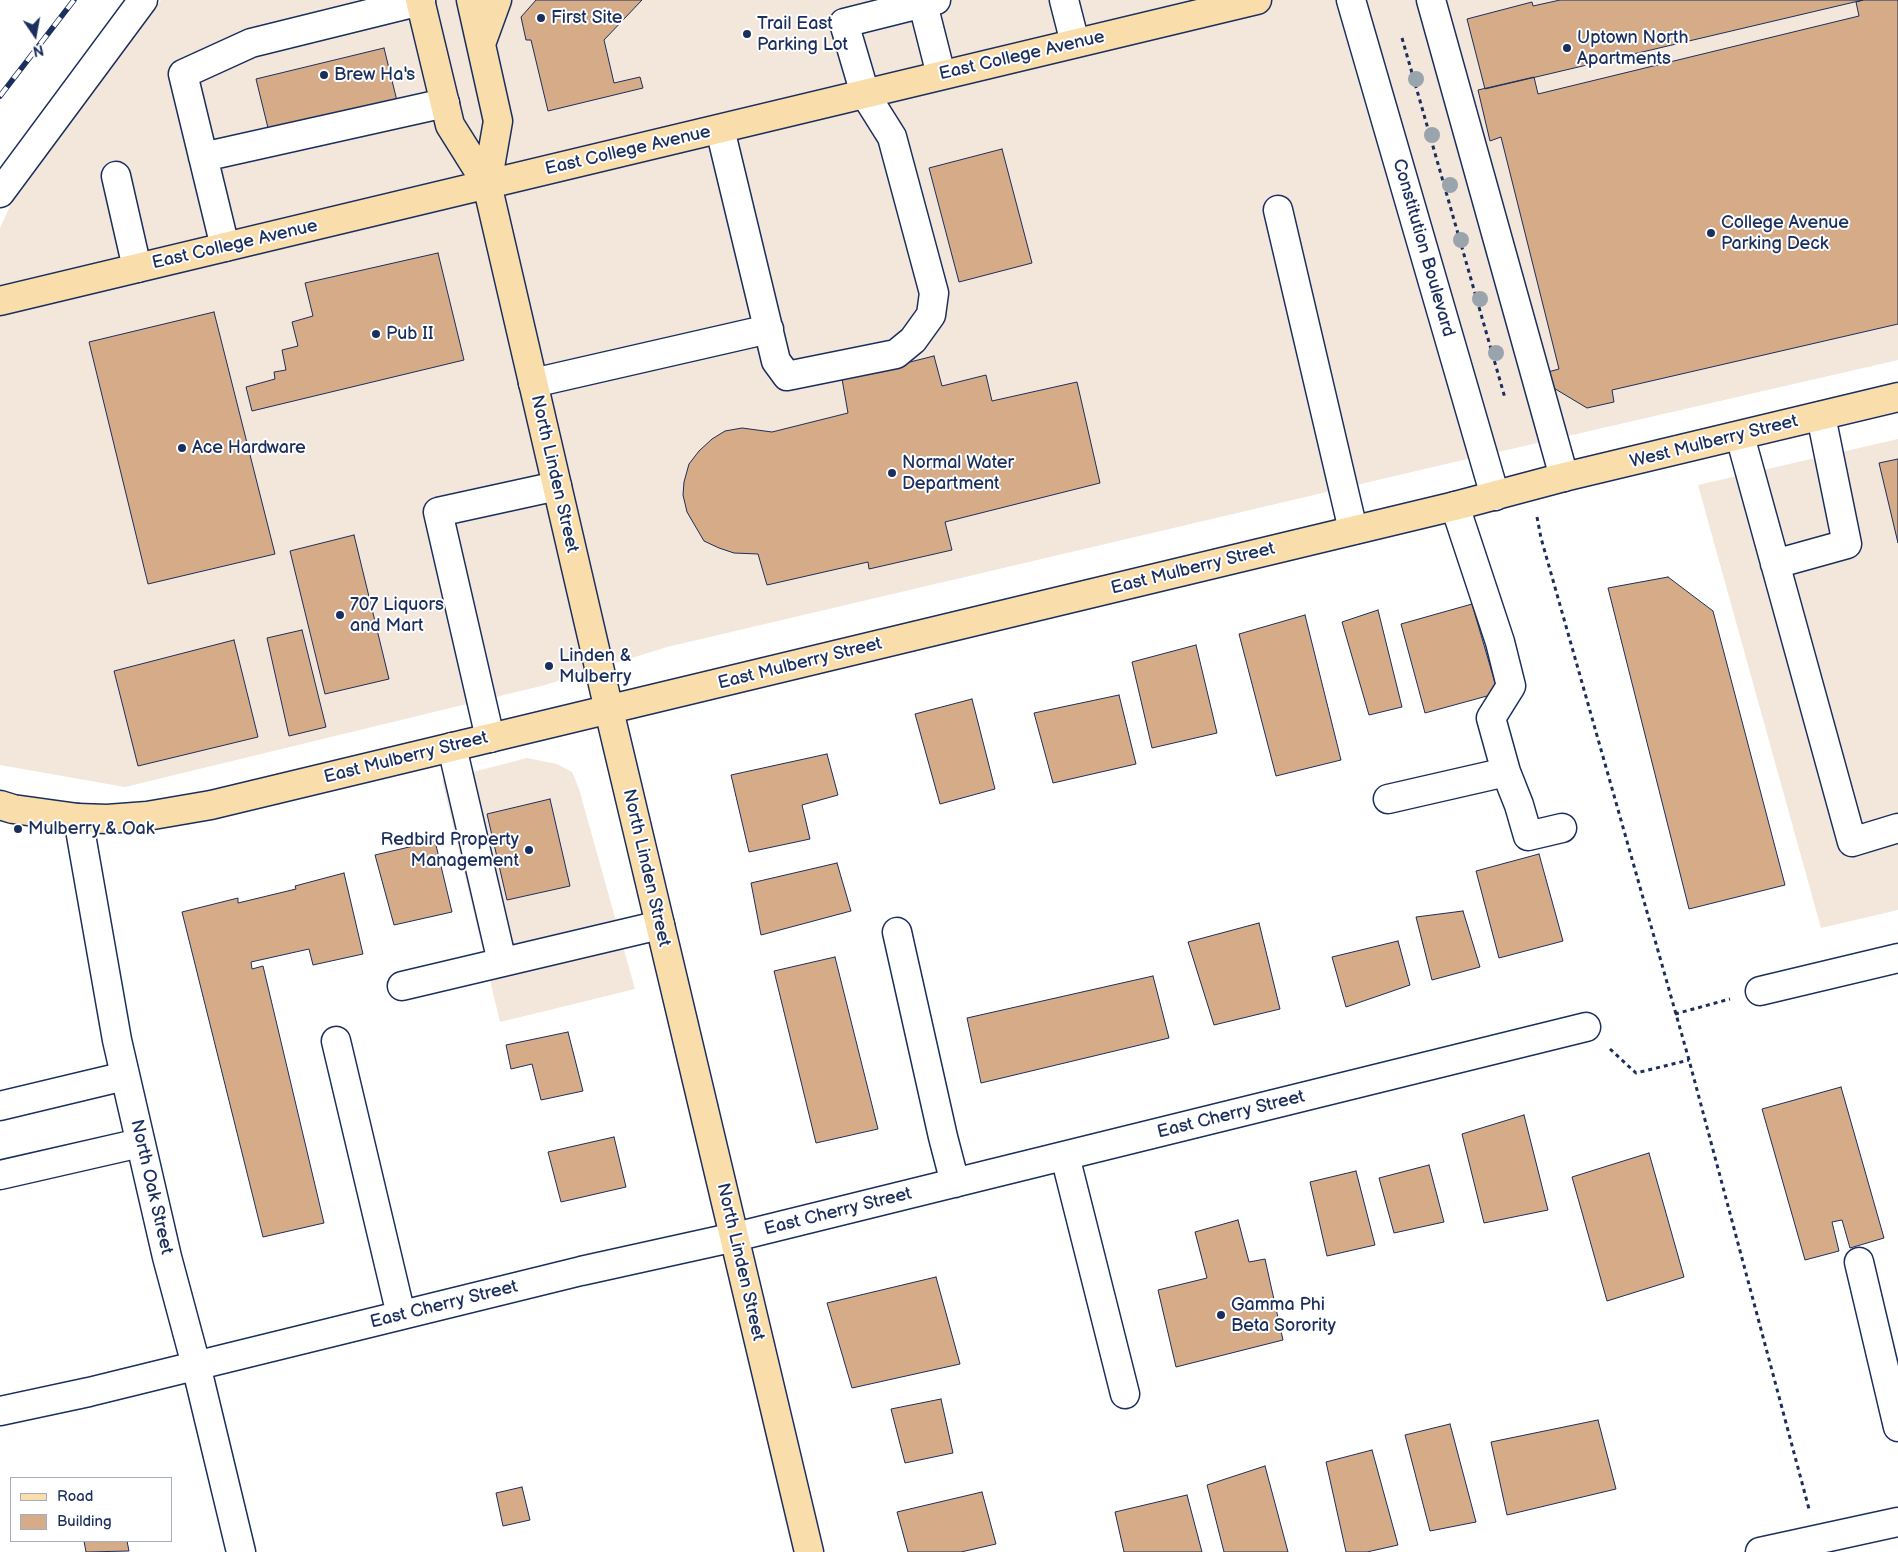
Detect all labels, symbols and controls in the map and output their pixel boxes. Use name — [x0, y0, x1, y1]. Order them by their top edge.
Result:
place label: First Site — [551, 7, 622, 29]
north arrow — [10, 10, 60, 60]
marker: First Site — [535, 12, 547, 24]
place label: Trail East Parking Lot — [757, 13, 848, 56]
street label: East College Avenue — [937, 26, 1107, 86]
place label: Uptown North Apartments — [1577, 27, 1689, 70]
marker: Trail East Parking Lot — [741, 28, 753, 40]
text: N — [31, 41, 45, 60]
marker: Uptown North Apartments — [1561, 42, 1573, 54]
place label: Brew Ha's — [334, 64, 415, 86]
marker: Brew Ha's — [318, 69, 330, 81]
street label: East College Avenue — [543, 121, 713, 181]
street label: Constitution Boulevard — [1387, 156, 1459, 340]
place label: College Avenue Parking Deck — [1721, 212, 1849, 254]
street label: East College Avenue — [150, 215, 320, 275]
marker: College Avenue Parking Deck — [1705, 227, 1717, 239]
place label: Pub II — [386, 323, 434, 345]
marker: Pub II — [370, 328, 382, 340]
street label: North Linden Street — [525, 393, 583, 555]
street label: West Mulberry Street — [1628, 411, 1800, 473]
place label: Ace Hardware — [192, 437, 306, 459]
marker: Ace Hardware — [176, 442, 188, 454]
place label: Normal Water Department — [902, 452, 1014, 494]
marker: Normal Water Department — [886, 467, 898, 479]
street label: East Mulberry Street — [1109, 538, 1277, 600]
place label: 707 Liquors and Mart — [350, 594, 444, 636]
marker: 707 Liquors and Mart — [334, 609, 346, 621]
street label: East Mulberry Street — [716, 633, 884, 695]
place label: Linden & Mulberry — [559, 645, 632, 688]
marker: Linden & Mulberry — [543, 660, 555, 672]
street label: East Mulberry Street — [322, 727, 490, 789]
street label: North Linden Street — [617, 787, 675, 949]
place label: Mulberry & Oak — [28, 818, 155, 840]
marker: Mulberry & Oak — [12, 823, 24, 835]
place label: Redbird Property Management — [380, 829, 519, 872]
marker: Redbird Property Management — [523, 844, 535, 856]
street label: East Cherry Street — [1155, 1086, 1307, 1144]
street label: North Oak Street — [125, 1118, 177, 1256]
street label: North Linden Street — [711, 1181, 769, 1343]
street label: East Cherry Street — [762, 1183, 914, 1241]
street label: East Cherry Street — [368, 1276, 520, 1334]
place label: Gamma Phi Beta Sorority — [1231, 1294, 1336, 1336]
marker: Gamma Phi Beta Sorority — [1215, 1309, 1227, 1321]
legend — [10, 1477, 172, 1542]
text: Road — [57, 1487, 93, 1506]
text: Building — [57, 1512, 112, 1531]

